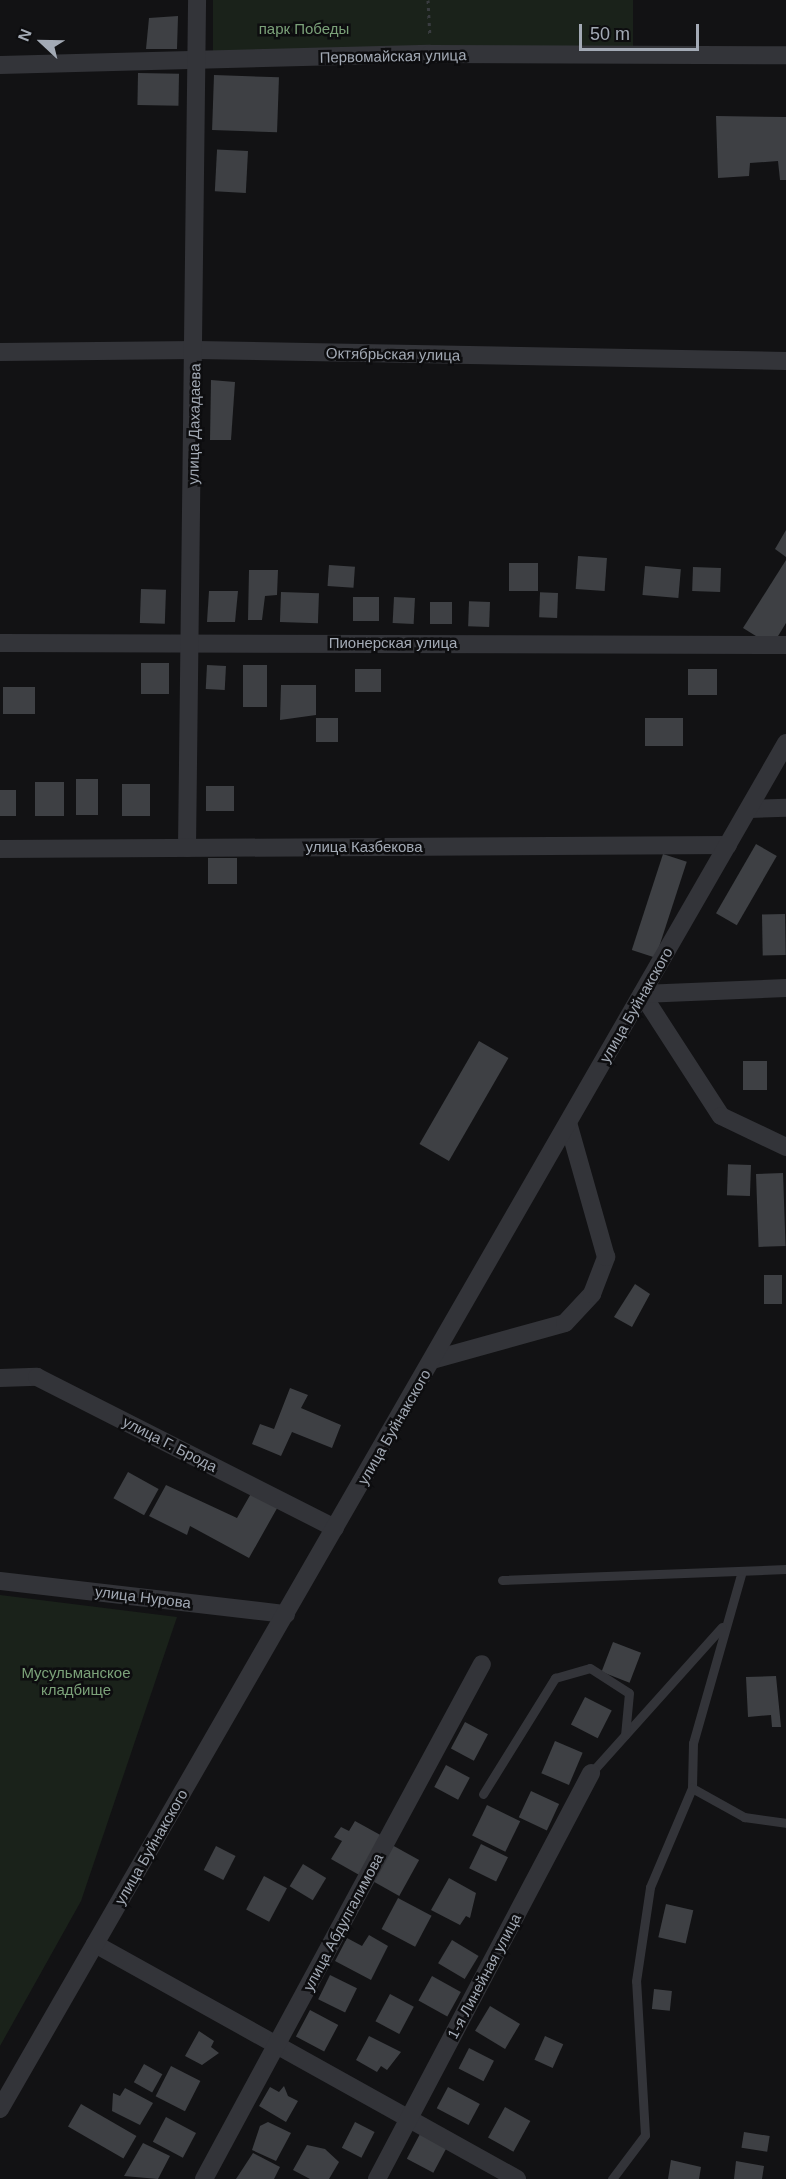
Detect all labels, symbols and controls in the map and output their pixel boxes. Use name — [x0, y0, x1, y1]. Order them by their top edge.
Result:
north arrow — [12, 12, 72, 72]
scale bar — [582, 12, 702, 50]
park label: парк Победы — [259, 20, 349, 38]
text: 50 m — [590, 24, 630, 44]
text: N — [15, 27, 35, 44]
street label: Первомайская улица — [319, 46, 467, 66]
street label: Октябрьская улица — [326, 344, 460, 364]
street label: улица Дахадаева — [184, 363, 204, 485]
street label: Пионерская улица — [329, 634, 457, 652]
street label: улица Казбекова — [305, 838, 423, 856]
street label: улица Буйнакского — [596, 944, 676, 1066]
street label: улица Буйнакского — [354, 1366, 434, 1488]
street label: улица Г. Брода — [120, 1413, 220, 1475]
street label: улица Нурова — [94, 1582, 192, 1612]
park label: Мусульманское кладбище — [21, 1663, 131, 1698]
street label: улица Буйнакского — [111, 1786, 191, 1908]
street label: улица Абдулгалимова — [299, 1850, 387, 1994]
street label: 1-я Линейная улица — [443, 1910, 525, 2042]

